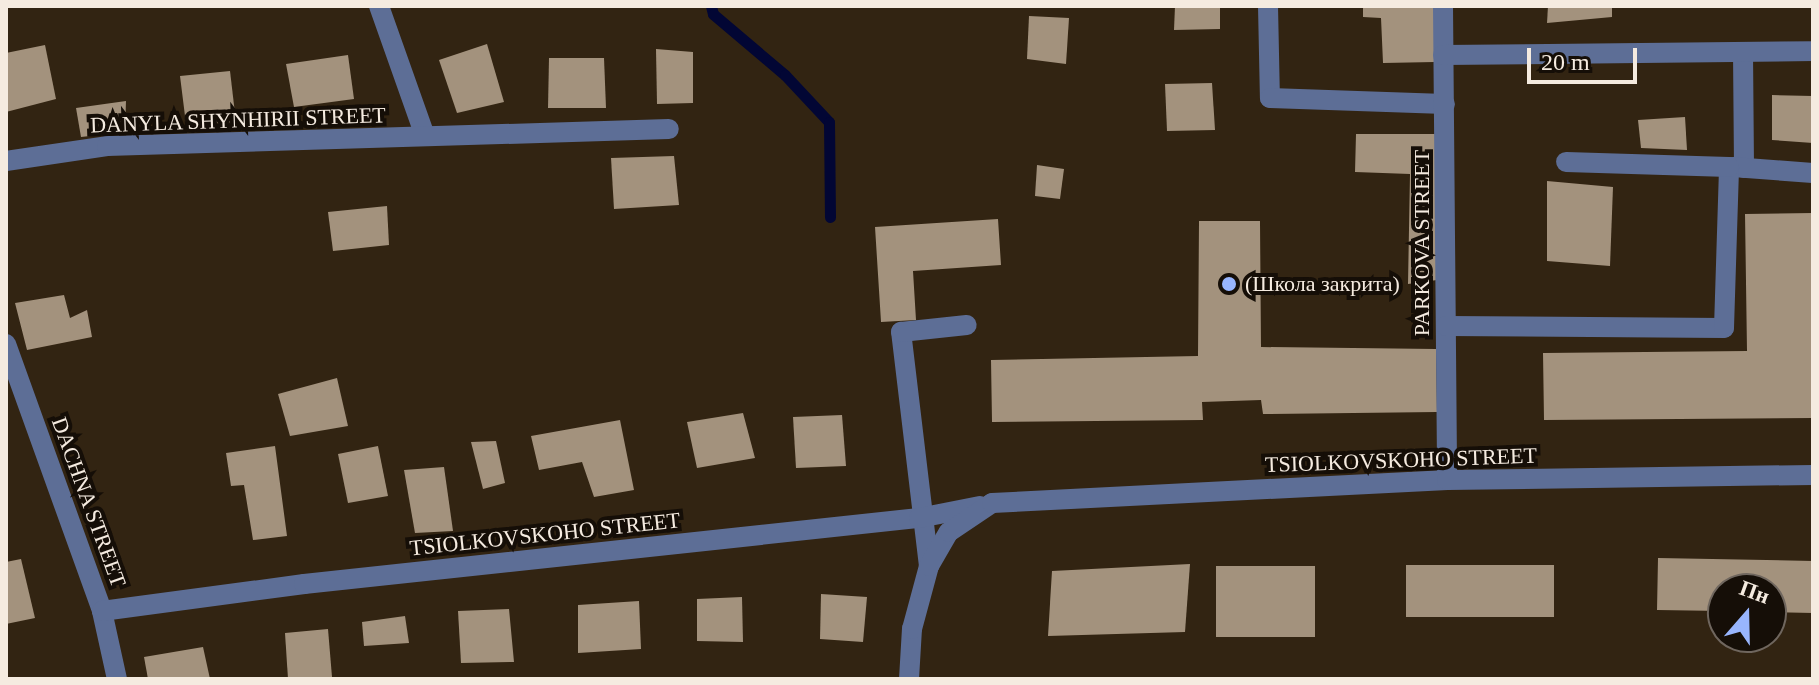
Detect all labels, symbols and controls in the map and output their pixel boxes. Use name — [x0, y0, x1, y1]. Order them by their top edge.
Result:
scale bar — [1531, 32, 1641, 82]
text: 20 m — [1541, 49, 1590, 75]
street label: DANYLA SHYNHIRII STREET — [89, 102, 387, 138]
street label: PARKOVA STREET — [1409, 149, 1435, 337]
place label: (Школа закрита) — [1245, 271, 1400, 297]
marker: (Школа закрита) — [1220, 275, 1238, 293]
street label: DACHNA STREET — [46, 413, 132, 591]
street label: TSIOLKOVSKOHO STREET — [1265, 442, 1537, 478]
street label: TSIOLKOVSKOHO STREET — [408, 507, 682, 561]
north arrow — [1707, 573, 1787, 653]
text: Пн — [1736, 575, 1773, 609]

